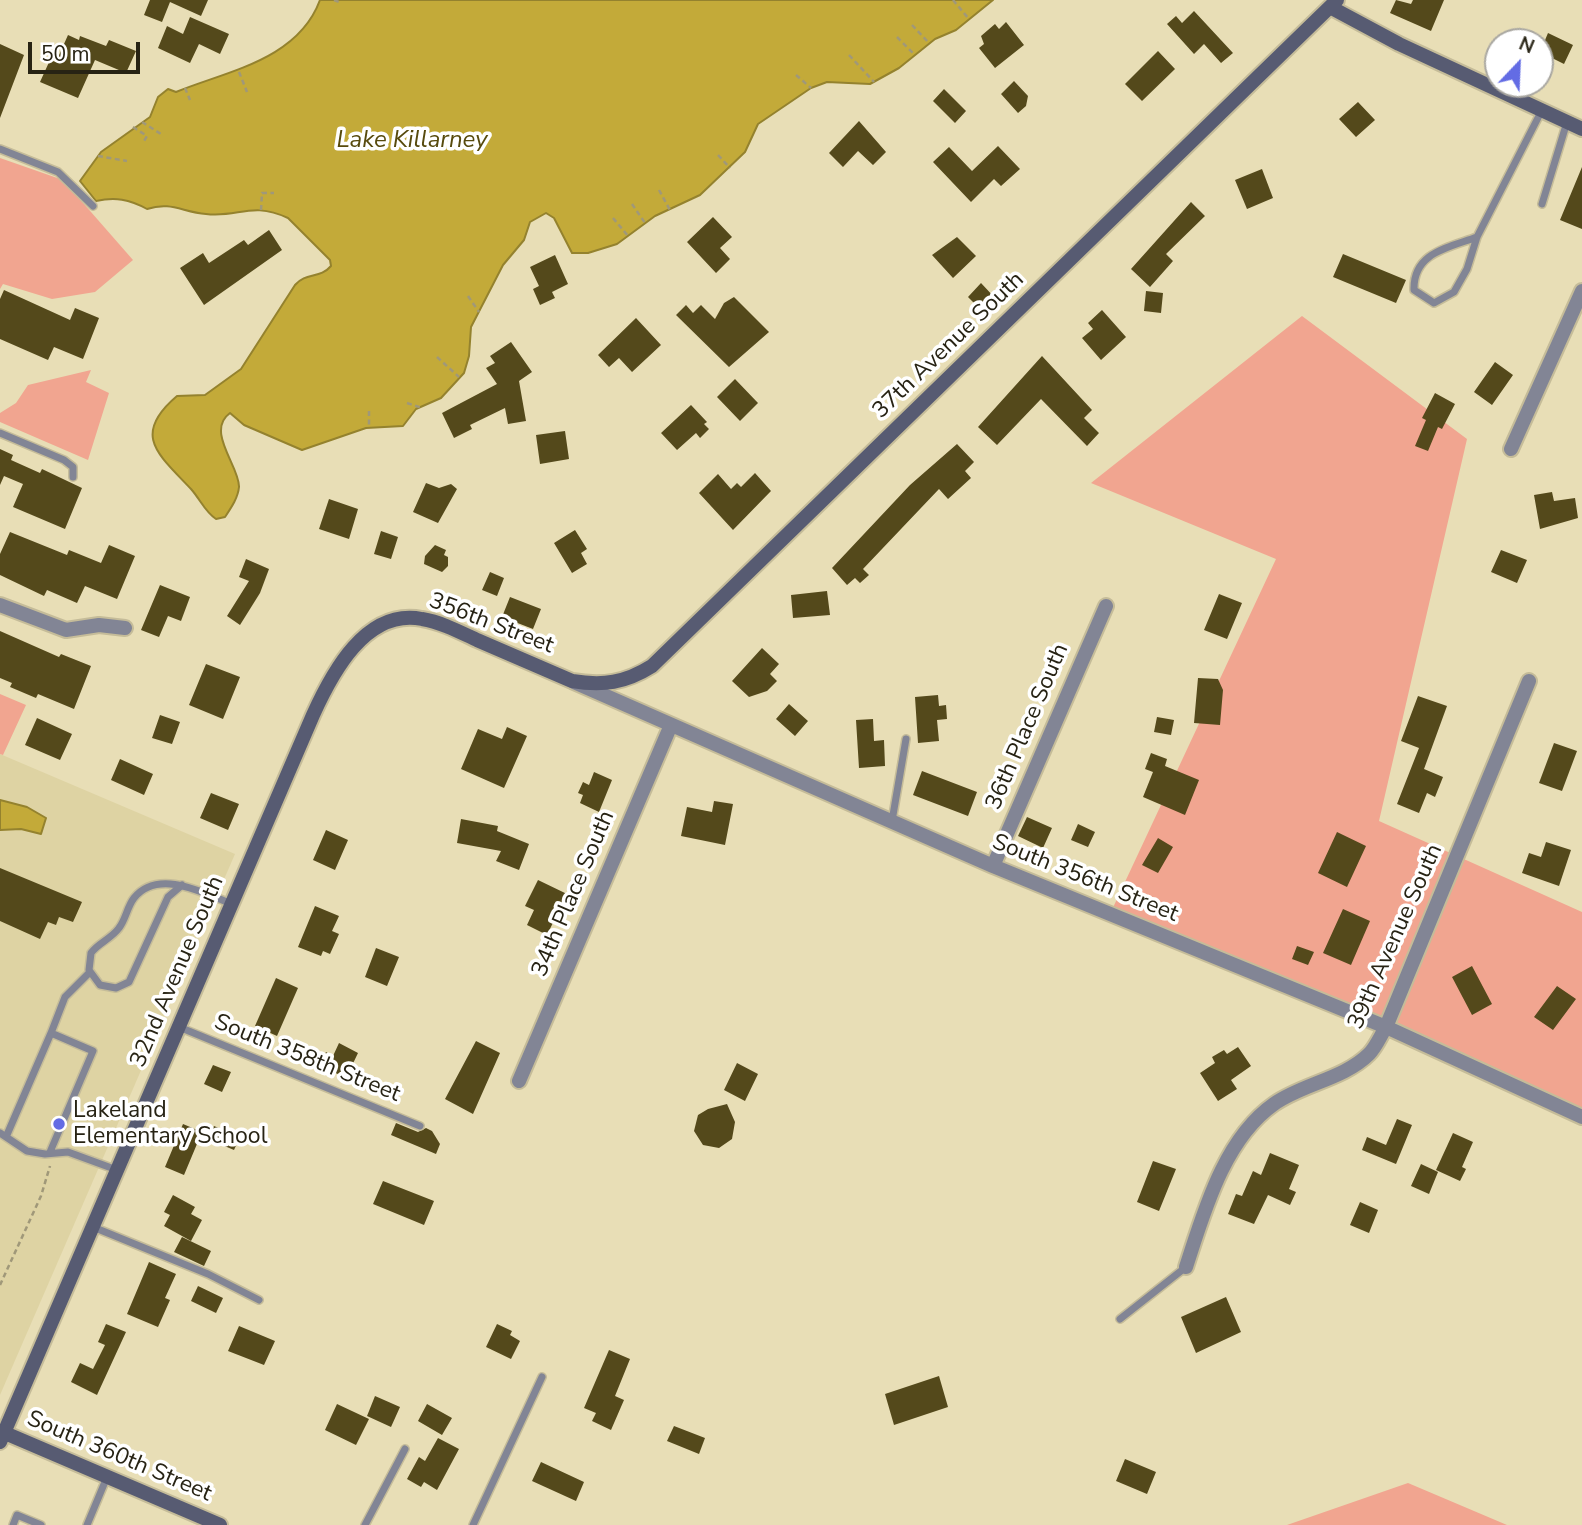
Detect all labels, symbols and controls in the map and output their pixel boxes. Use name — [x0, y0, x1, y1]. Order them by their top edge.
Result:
scale bar — [32, 28, 144, 72]
north arrow — [1484, 28, 1554, 98]
text: N — [1515, 31, 1538, 60]
text: 50 m — [41, 40, 90, 68]
water label: Lake Killarney — [336, 127, 488, 155]
street label: 37th Avenue South — [868, 267, 1030, 425]
street label: 356th Street — [425, 588, 557, 660]
street label: 36th Place South — [981, 640, 1075, 814]
street label: 34th Place South — [527, 807, 621, 981]
street label: South 356th Street — [988, 829, 1182, 929]
street label: 39th Avenue South — [1343, 840, 1449, 1034]
street label: 32nd Avenue South — [125, 872, 231, 1072]
street label: South 358th Street — [210, 1009, 404, 1109]
place label: Lakeland Elementary School — [73, 1097, 267, 1151]
marker: Lakeland Elementary School — [51, 1116, 67, 1132]
street label: South 360th Street — [22, 1406, 216, 1508]

